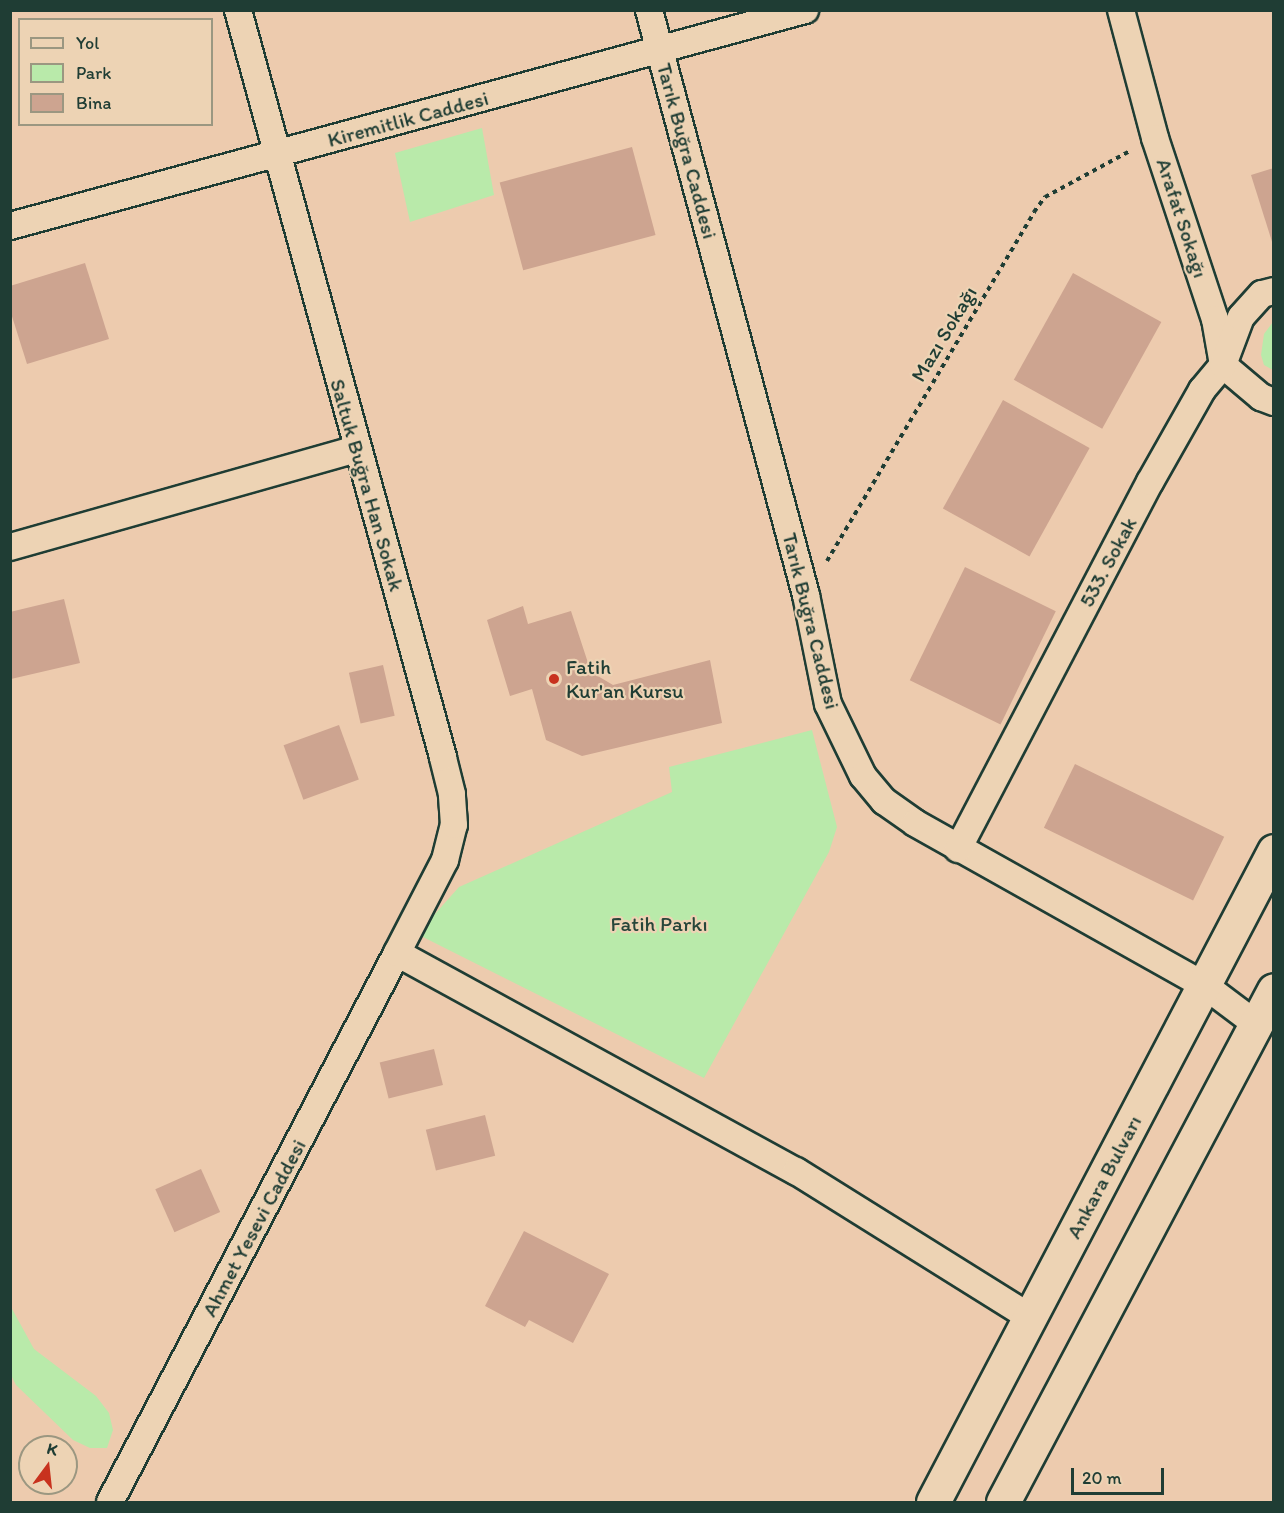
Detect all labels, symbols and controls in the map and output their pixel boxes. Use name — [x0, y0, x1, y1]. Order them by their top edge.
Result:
legend — [18, 18, 213, 126]
text: Yol — [76, 32, 99, 54]
street label: Tarık Buğra Caddesi — [651, 60, 723, 242]
text: Park — [76, 62, 111, 84]
street label: Kiremitlik Caddesi — [325, 85, 491, 153]
text: Bina — [76, 92, 111, 114]
street label: Arafat Sokağı — [1151, 155, 1213, 281]
street label: Mazı Sokağı — [906, 282, 982, 386]
street label: Saltuk Buğra Han Sokak — [325, 376, 409, 594]
street label: 533. Sokak — [1074, 513, 1142, 611]
street label: Tarık Buğra Caddesi — [777, 530, 845, 712]
place label: Fatih Kur'an Kursu — [566, 654, 683, 704]
marker: Fatih Kur'an Kursu — [547, 672, 561, 686]
park label: Fatih Parkı — [611, 911, 707, 937]
street label: Ankara Bulvarı — [1061, 1111, 1147, 1243]
street label: Ahmet Yesevi Caddesi — [197, 1135, 311, 1321]
north arrow — [18, 1435, 78, 1495]
text: K — [45, 1439, 60, 1460]
scale bar — [1074, 1456, 1167, 1494]
text: 20 m — [1082, 1467, 1122, 1489]

